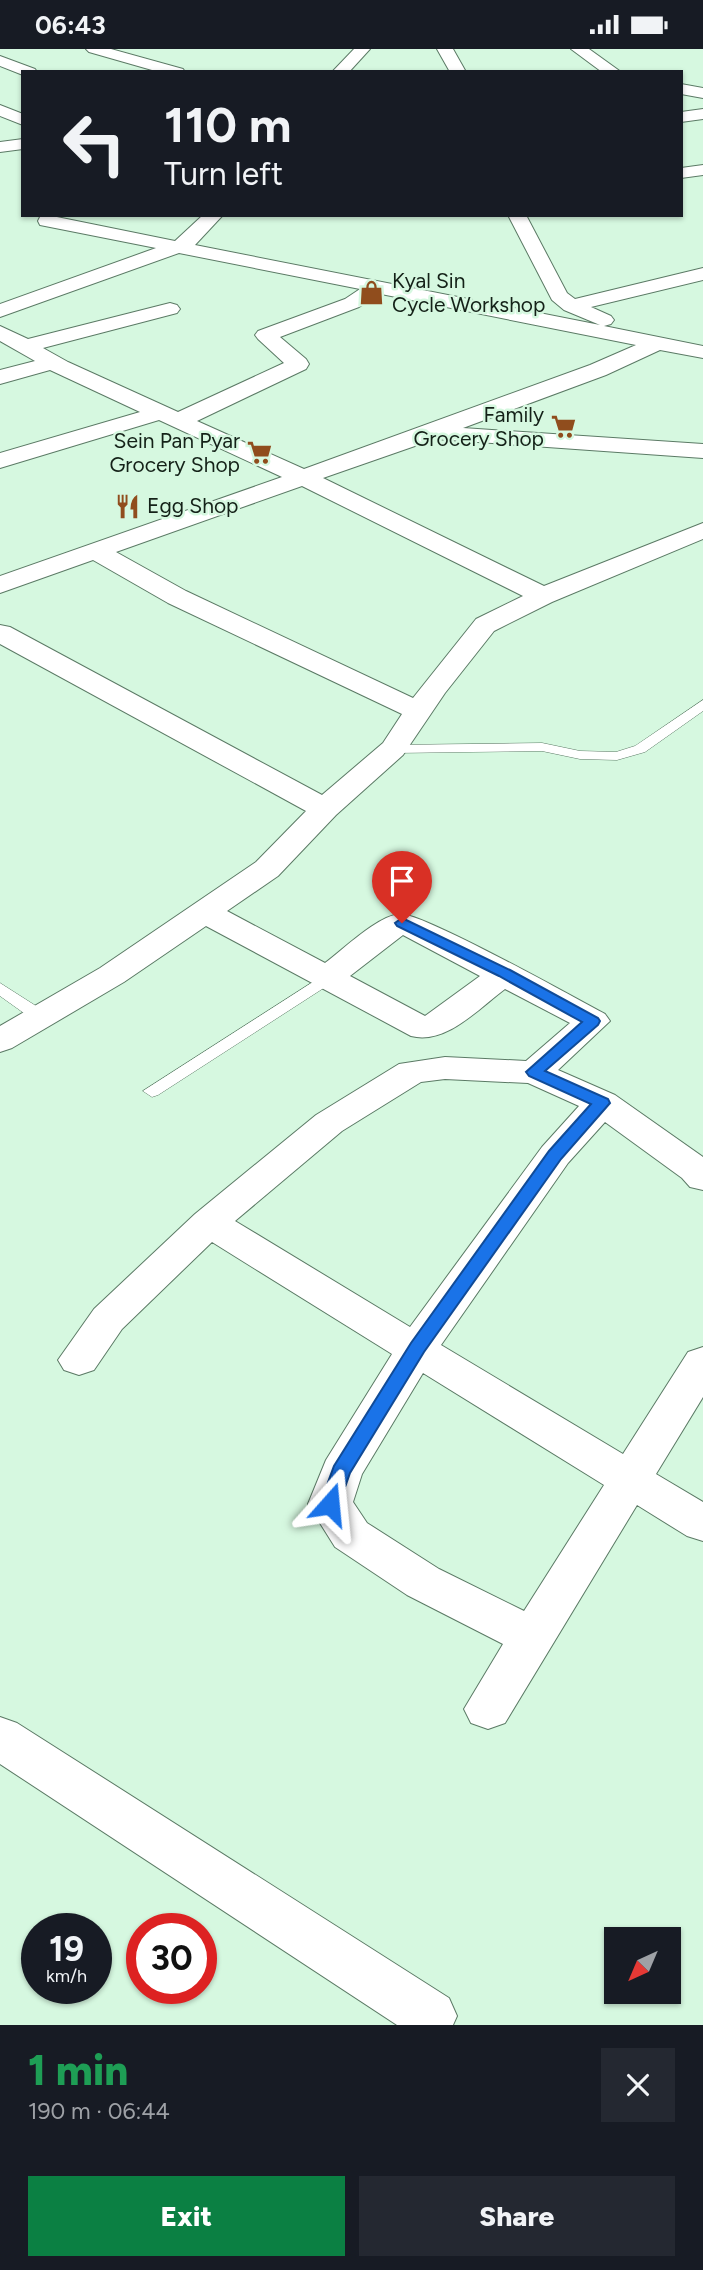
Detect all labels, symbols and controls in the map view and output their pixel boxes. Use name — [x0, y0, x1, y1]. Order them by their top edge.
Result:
text: 06:43 — [35, 9, 106, 41]
text: 110 m — [164, 95, 292, 154]
icon: left — [49, 98, 140, 189]
text: Turn left — [164, 155, 283, 193]
place label: Kyal Sin Cycle Workshop — [392, 268, 545, 317]
shop icon: Kyal Sin Cycle Workshop — [358, 279, 386, 307]
place label: Family Grocery Shop — [413, 402, 544, 451]
supermarket icon: Family Grocery Shop — [550, 413, 578, 441]
place label: Sein Pan Pyar Grocery Shop — [109, 428, 240, 477]
supermarket icon: Sein Pan Pyar Grocery Shop — [246, 439, 274, 467]
restaurant icon: Egg Shop — [113, 492, 141, 520]
place label: Egg Shop — [147, 493, 238, 518]
pin — [372, 851, 432, 923]
icon: arrive — [383, 862, 421, 900]
position arrow — [293, 1467, 367, 1541]
speed limit sign: 30 — [126, 1913, 217, 2004]
north arrow — [604, 1927, 681, 2004]
map controls — [604, 1927, 681, 2004]
text: 19 — [49, 1928, 84, 1970]
text: km/h — [46, 1965, 87, 1987]
text: 1 min — [28, 2045, 128, 2096]
button: close — [601, 2048, 675, 2122]
text: 190 m · 06:44 — [28, 2097, 170, 2125]
button: Exit — [28, 2176, 345, 2256]
button: Share — [359, 2176, 675, 2256]

